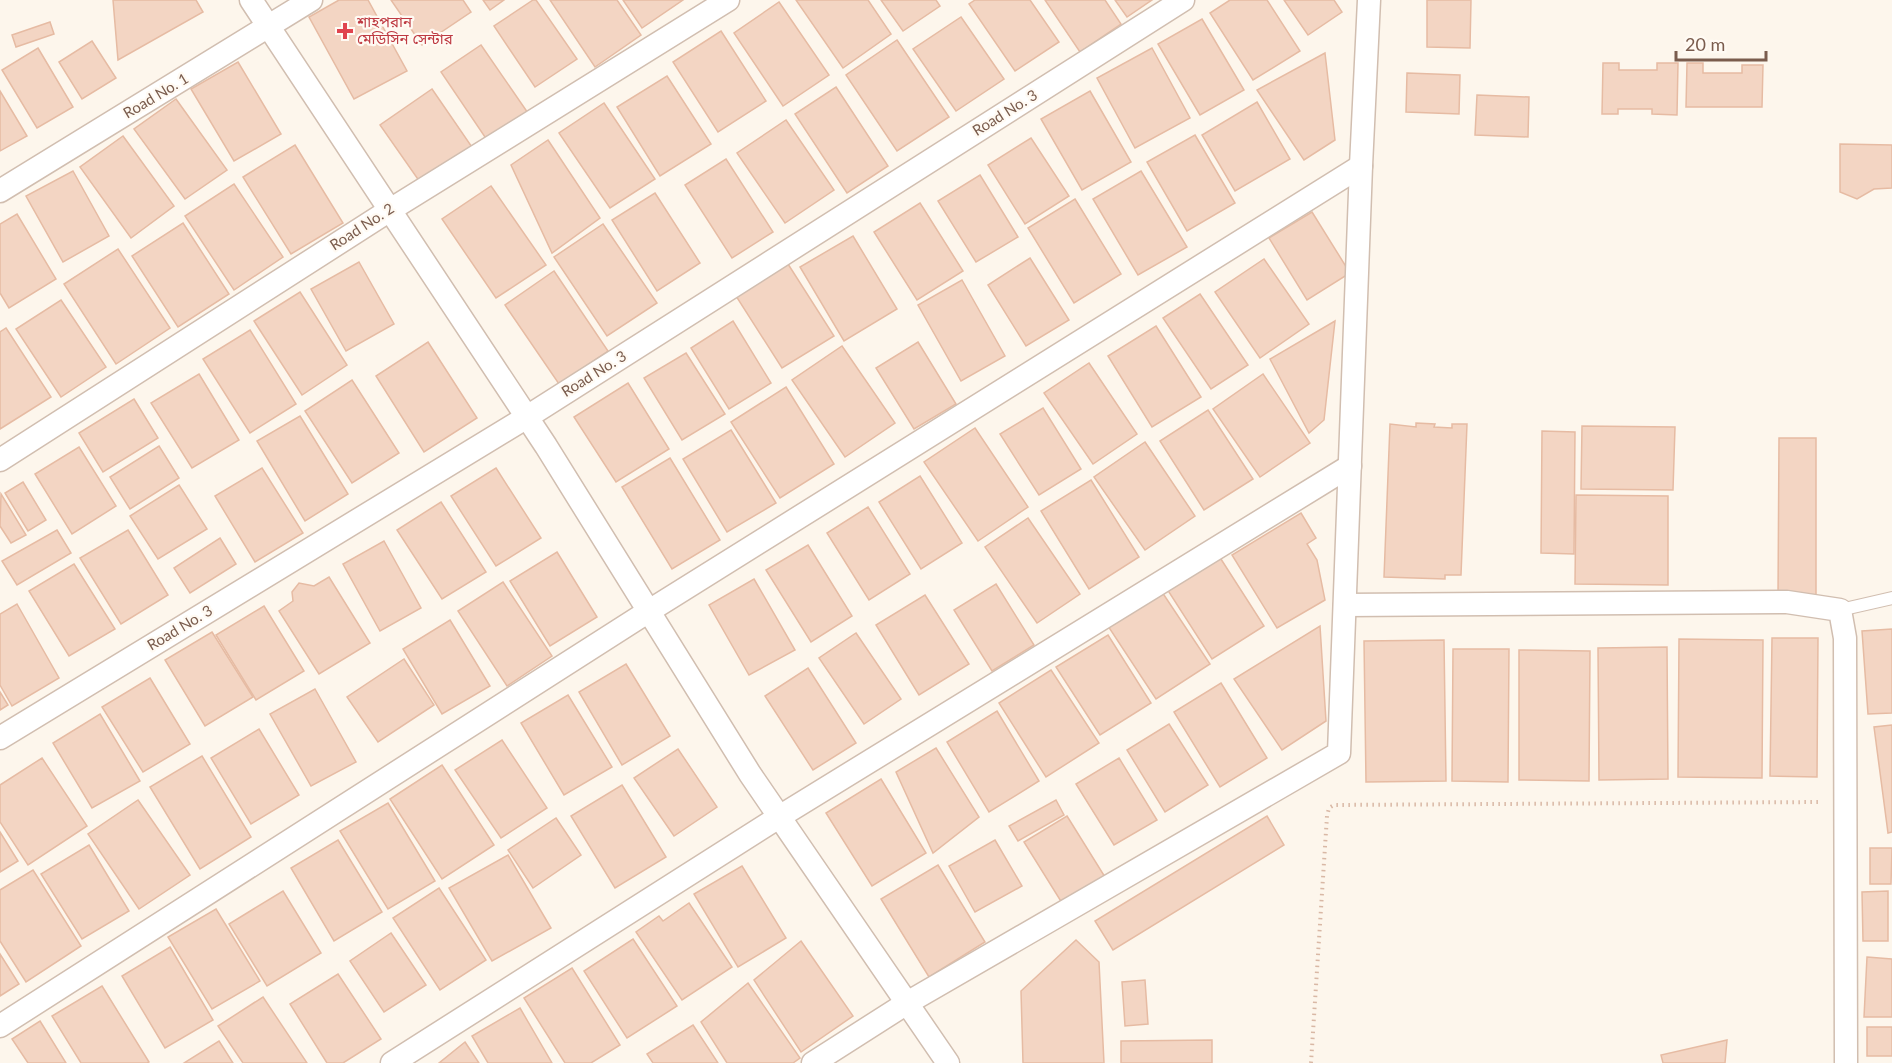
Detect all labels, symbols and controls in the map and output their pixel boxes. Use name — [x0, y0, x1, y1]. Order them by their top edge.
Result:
place label: শাহপরান মেডিসিন সেন্টার — [356, 12, 454, 47]
marker: শাহপরান মেডিসিন সেন্টার — [338, 24, 352, 38]
scale bar — [1676, 24, 1766, 62]
text: 20 m — [1685, 33, 1725, 55]
street label: Road No. 1 — [120, 69, 191, 122]
street label: Road No. 3 — [969, 85, 1040, 139]
street label: Road No. 2 — [326, 199, 397, 254]
street label: Road No. 3 — [558, 346, 629, 400]
street label: Road No. 3 — [144, 601, 215, 654]

